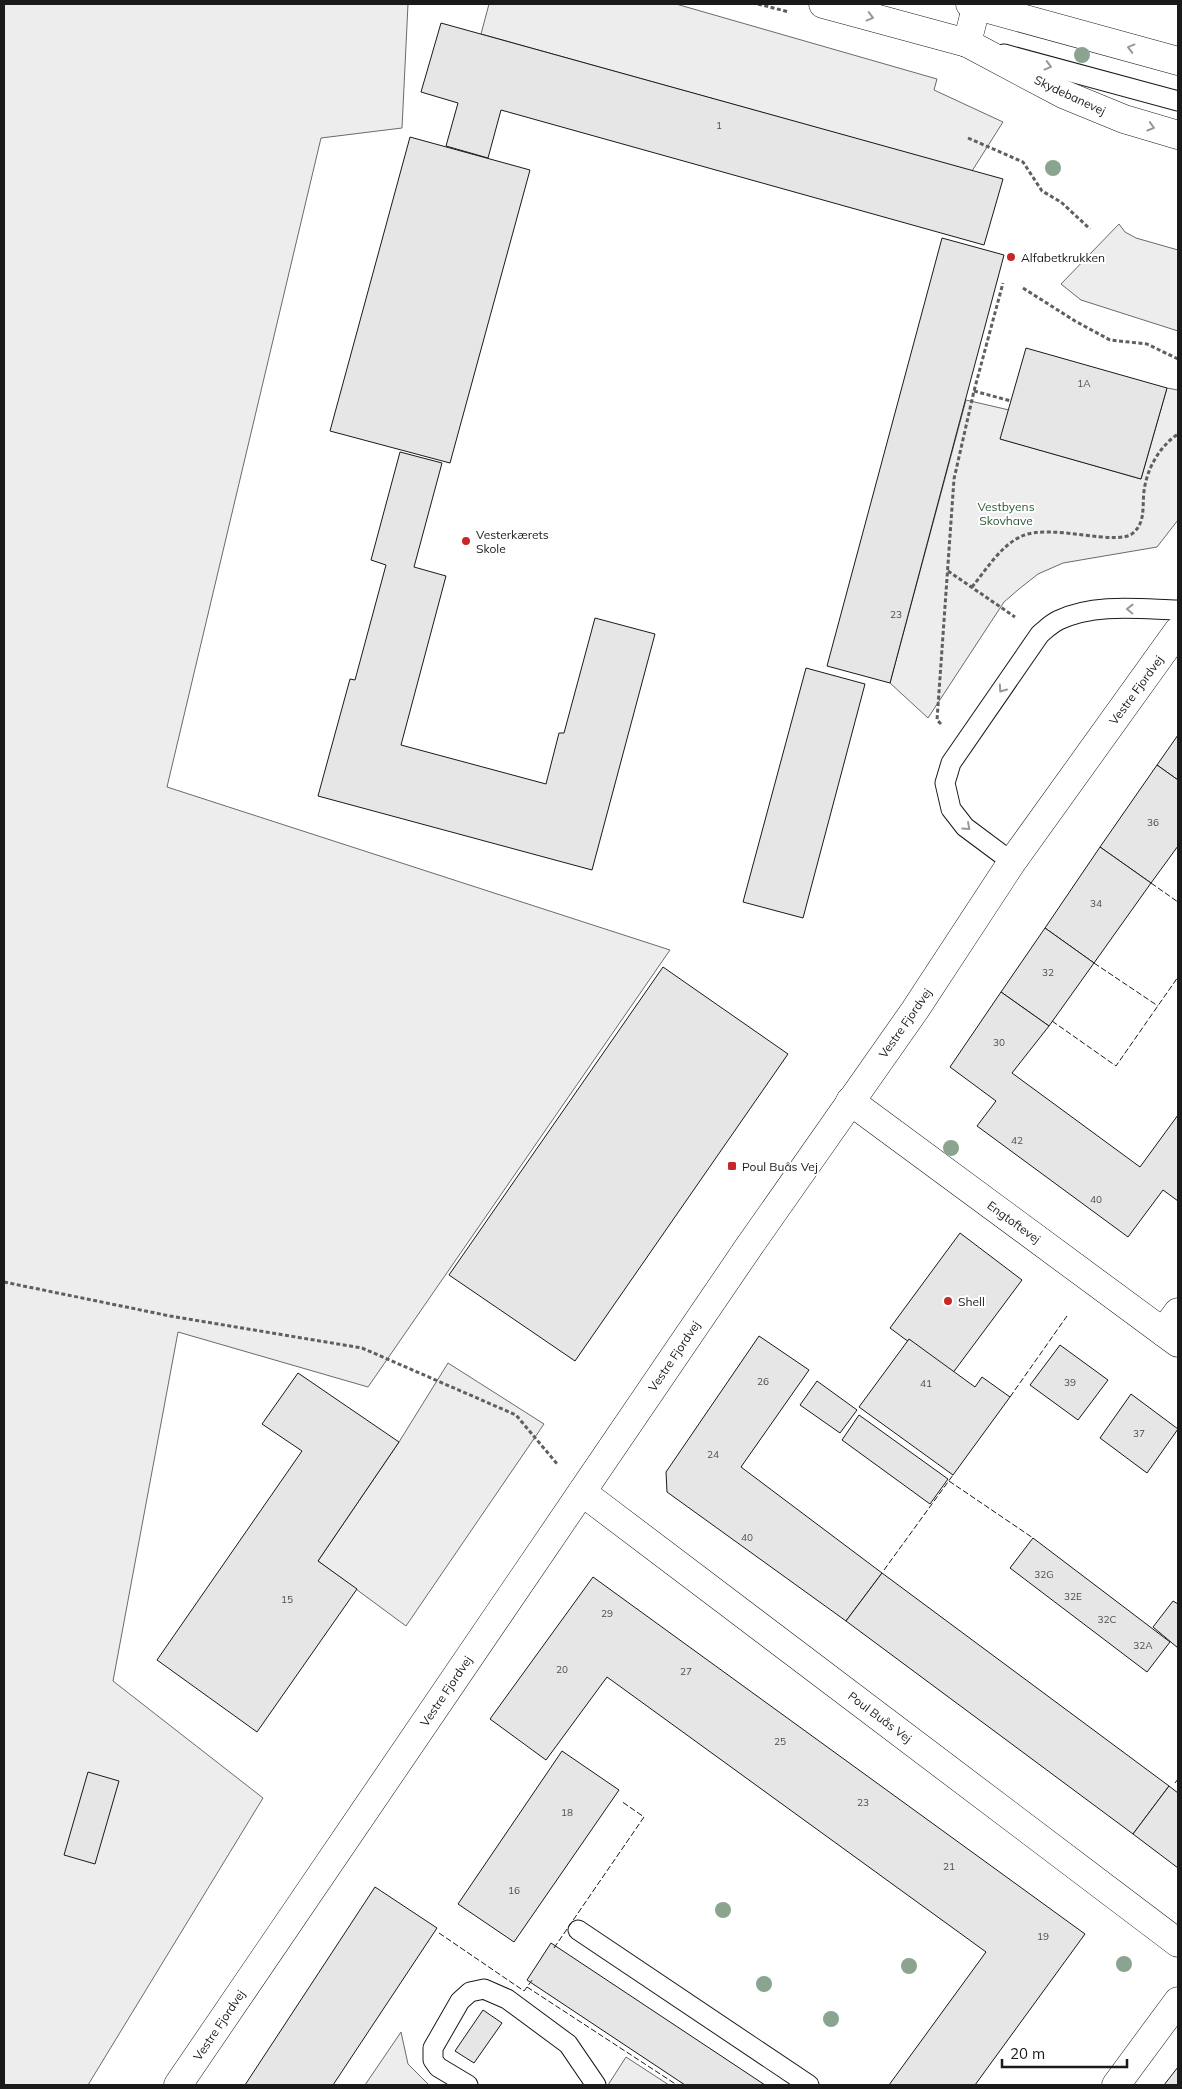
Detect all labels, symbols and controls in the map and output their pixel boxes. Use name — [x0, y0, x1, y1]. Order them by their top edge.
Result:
one-way arrow — [865, 11, 873, 21]
one-way arrow — [1127, 43, 1136, 54]
one-way arrow — [1043, 60, 1051, 70]
street label: Skydebanevej — [1032, 72, 1108, 118]
house number: 1 — [716, 119, 722, 132]
one-way arrow — [1147, 122, 1155, 132]
place label: Alfabetkrukken — [1021, 250, 1105, 265]
marker: Alfabetkrukken — [1005, 251, 1017, 263]
house number: 1A — [1077, 377, 1091, 390]
park label: Vestbyens Skovhave — [977, 499, 1035, 528]
place label: Vesterkærets Skole — [476, 527, 549, 556]
marker: Vesterkærets Skole — [460, 535, 472, 547]
one-way arrow — [1125, 604, 1133, 614]
house number: 23 — [890, 608, 902, 621]
street label: Vestre Fjordvej — [1106, 652, 1166, 728]
one-way arrow — [999, 683, 1008, 692]
house number: 36 — [1147, 816, 1159, 829]
one-way arrow — [961, 821, 970, 830]
house number: 34 — [1090, 897, 1102, 910]
house number: 32 — [1042, 966, 1054, 979]
street label: Vestre Fjordvej — [875, 985, 935, 1061]
house number: 30 — [993, 1036, 1005, 1049]
house number: 42 — [1011, 1134, 1023, 1147]
place label: Poul Buås Vej — [742, 1159, 818, 1174]
marker: Poul Buås Vej — [726, 1160, 738, 1172]
house number: 40 — [1090, 1193, 1102, 1206]
street label: Engtoftevej — [984, 1198, 1044, 1246]
place label: Shell — [958, 1294, 985, 1309]
marker: Shell — [942, 1295, 954, 1307]
street label: Vestre Fjordvej — [645, 1318, 703, 1394]
house number: 26 — [757, 1375, 769, 1388]
house number: 39 — [1064, 1376, 1076, 1389]
house number: 41 — [920, 1377, 932, 1390]
house number: 37 — [1133, 1427, 1145, 1440]
house number: 24 — [707, 1448, 719, 1461]
house number: 40 — [741, 1531, 753, 1544]
house number: 32G — [1034, 1568, 1054, 1581]
house number: 32E — [1064, 1590, 1082, 1603]
house number: 15 — [281, 1593, 293, 1606]
house number: 29 — [601, 1607, 613, 1620]
house number: 32C — [1098, 1613, 1117, 1626]
house number: 32A — [1133, 1639, 1153, 1652]
street label: Vestre Fjordvej — [417, 1653, 475, 1729]
house number: 20 — [556, 1663, 568, 1676]
house number: 27 — [680, 1665, 692, 1678]
street label: Poul Buås Vej — [845, 1688, 915, 1746]
house number: 25 — [774, 1735, 786, 1748]
house number: 23 — [857, 1796, 869, 1809]
house number: 18 — [561, 1806, 573, 1819]
house number: 21 — [943, 1860, 955, 1873]
house number: 16 — [508, 1884, 520, 1897]
house number: 19 — [1037, 1930, 1049, 1943]
street label: Vestre Fjordvej — [190, 1987, 248, 2063]
scale bar — [1002, 2036, 1127, 2068]
text: 20 m — [1010, 2044, 1045, 2063]

